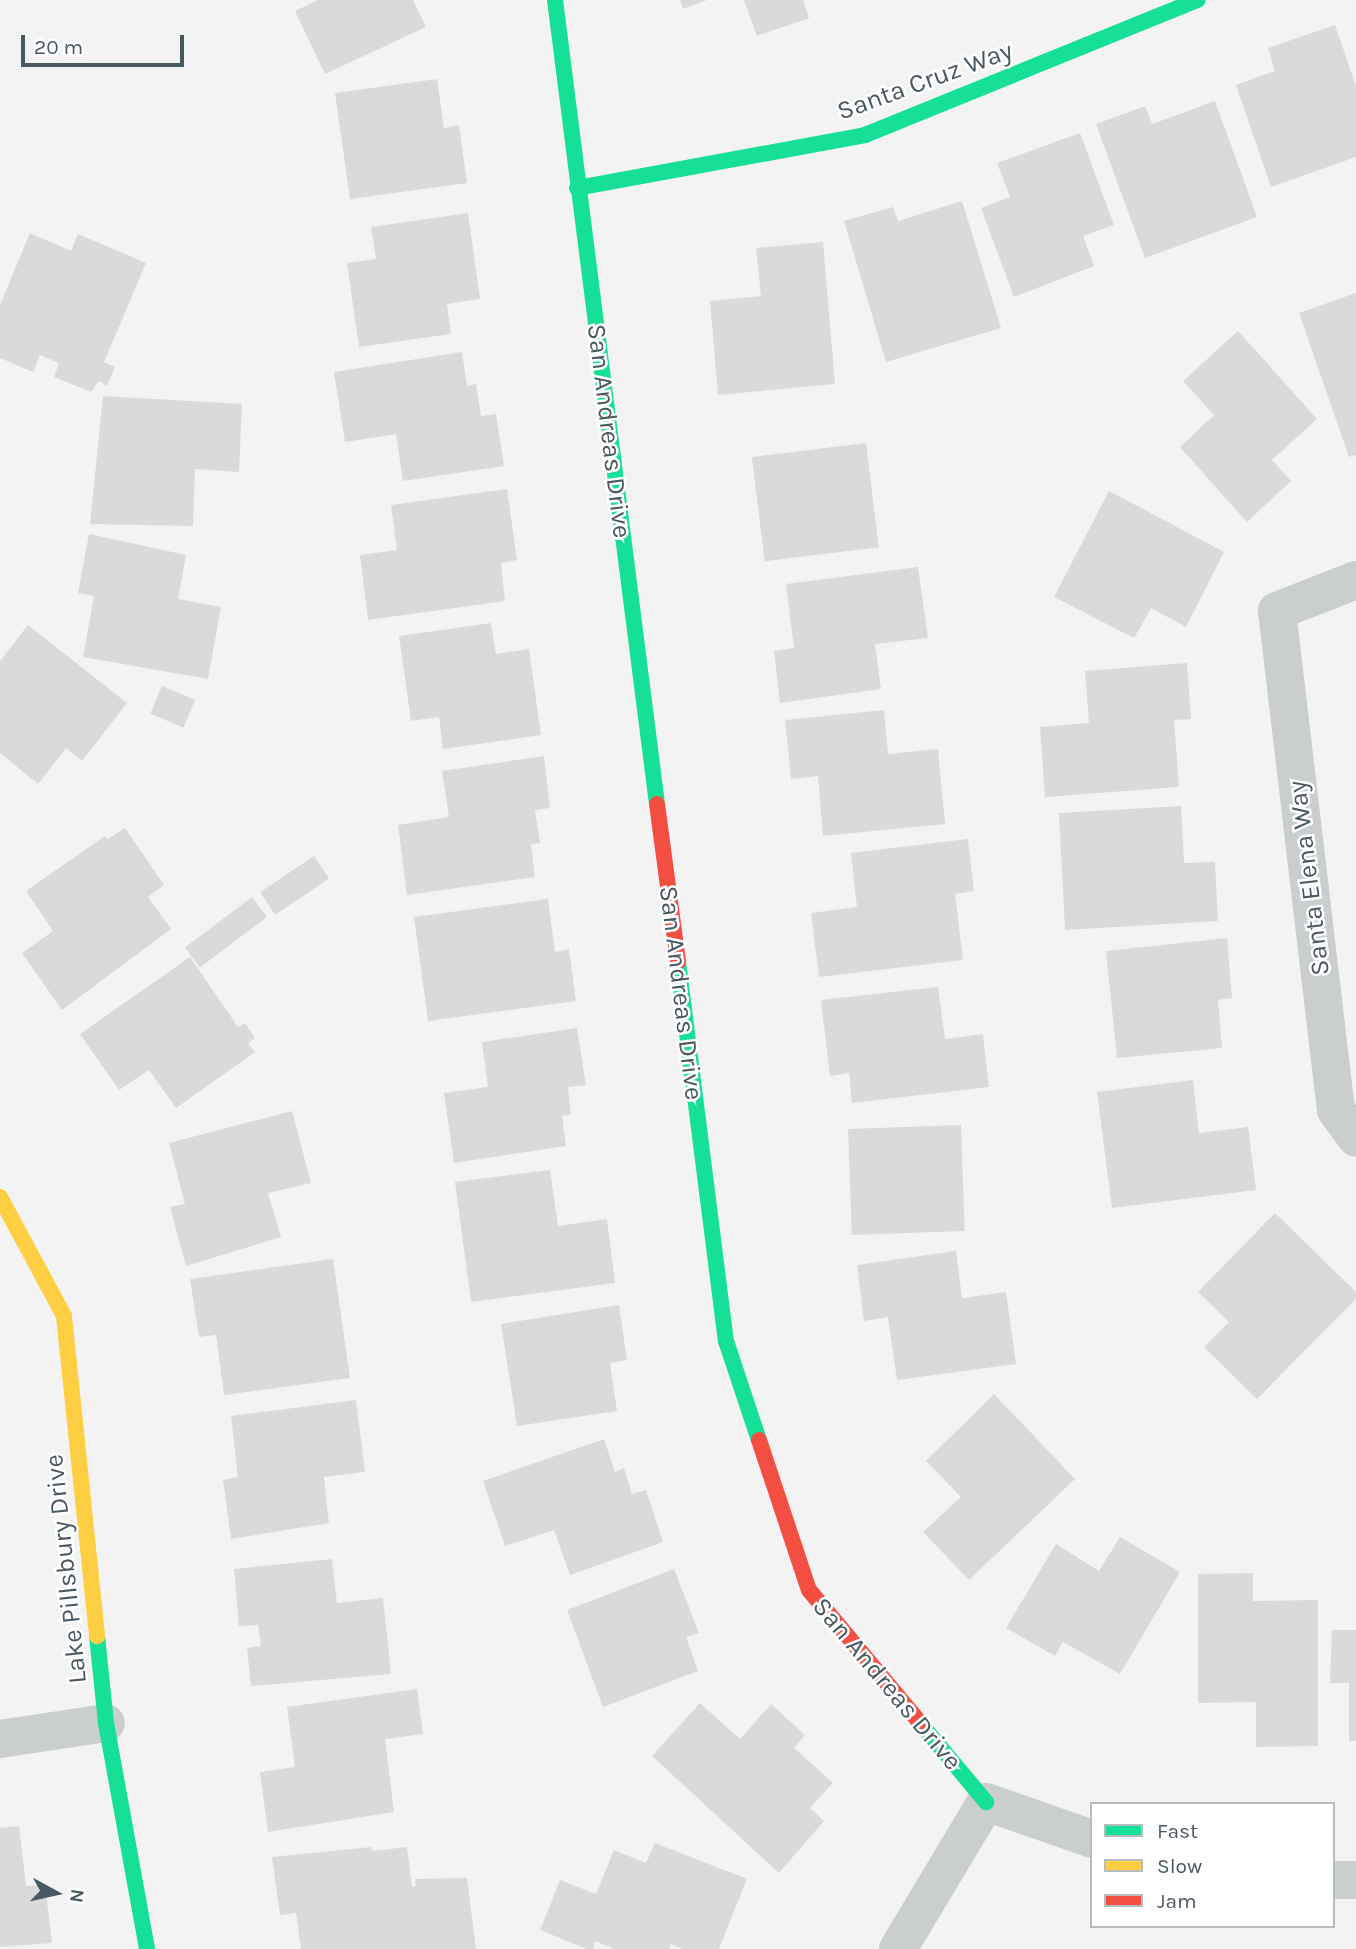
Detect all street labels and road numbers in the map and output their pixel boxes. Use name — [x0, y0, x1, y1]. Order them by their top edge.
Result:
street label: Santa Cruz Way — [833, 35, 1017, 127]
street label: San Andreas Drive — [580, 322, 638, 540]
street label: Santa Elena Way — [1282, 779, 1336, 977]
street label: San Andreas Drive — [652, 884, 710, 1102]
street label: Lake Pillsbury Drive — [38, 1453, 94, 1685]
street label: San Andreas Drive — [806, 1591, 968, 1777]

